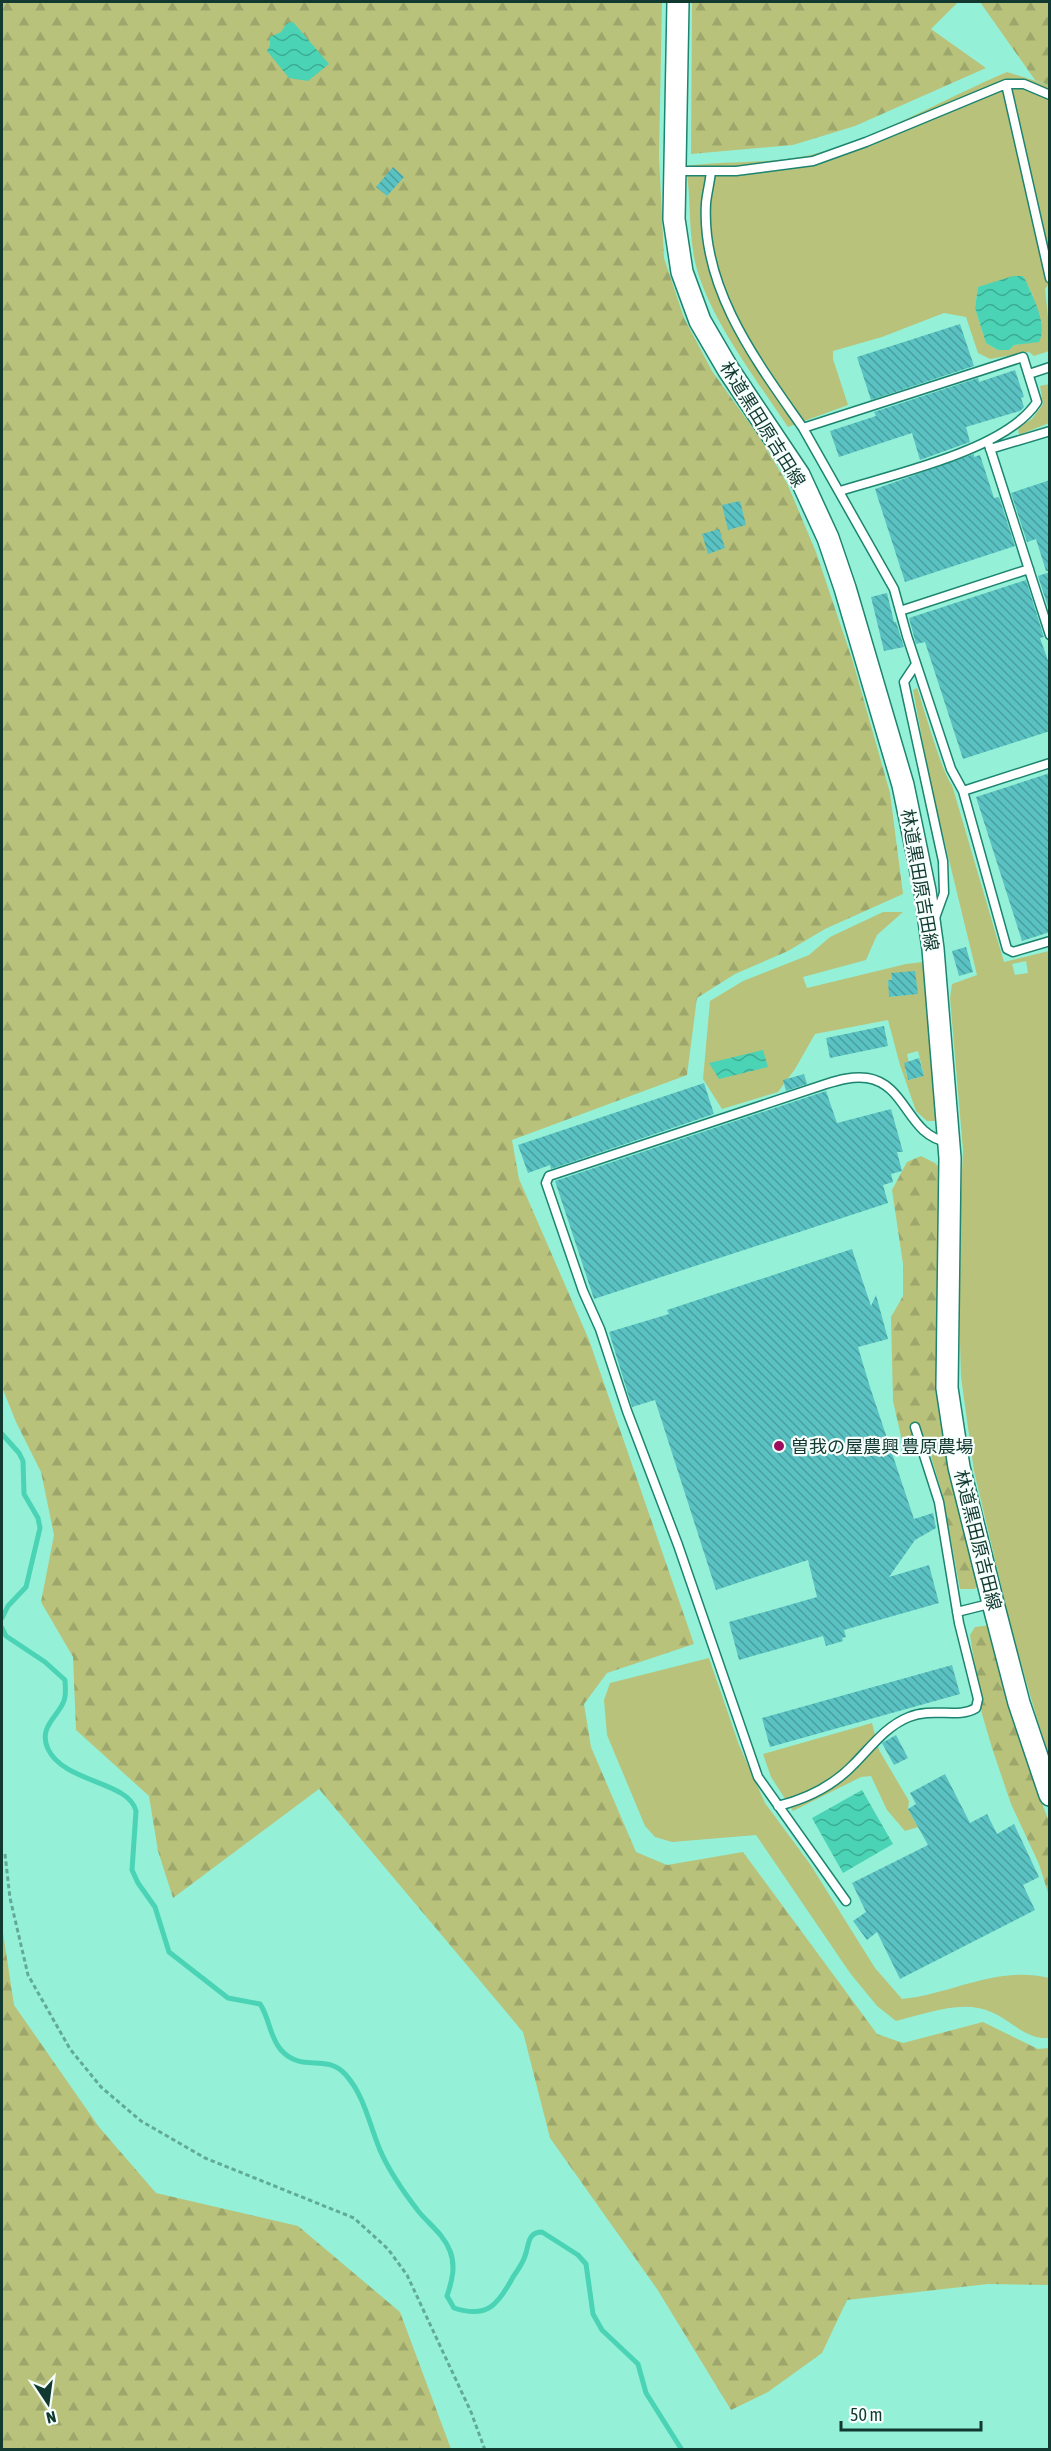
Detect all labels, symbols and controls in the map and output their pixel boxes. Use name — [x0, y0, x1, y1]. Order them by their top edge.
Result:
street label: 林道黒田原吉田線 — [716, 357, 810, 491]
street label: 林道黒田原吉田線 — [897, 807, 943, 953]
place label: 曽我の屋農興 豊原農場 — [791, 1436, 973, 1457]
marker: 曽我の屋農興 豊原農場 — [772, 1439, 786, 1453]
street label: 林道黒田原吉田線 — [950, 1468, 1006, 1612]
north arrow — [18, 2373, 78, 2433]
scale bar — [841, 2394, 980, 2432]
text: 50 m — [850, 2404, 882, 2425]
text: N — [45, 2408, 58, 2427]

